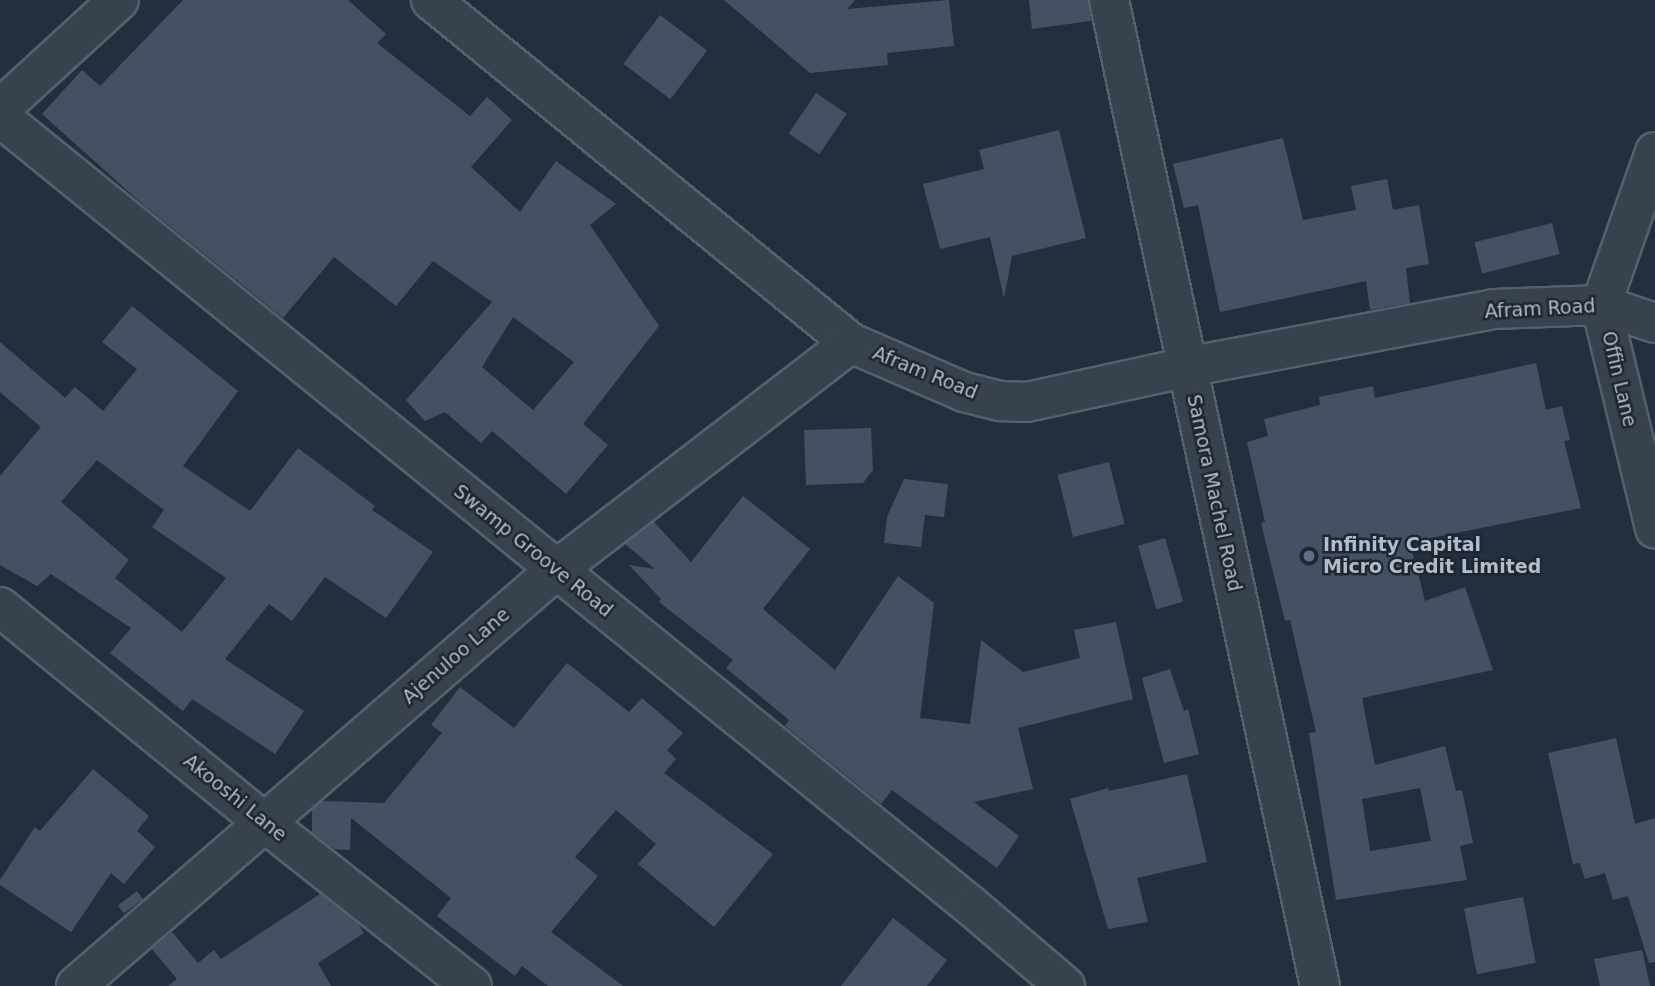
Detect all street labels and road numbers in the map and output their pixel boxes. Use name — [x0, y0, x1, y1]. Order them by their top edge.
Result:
street label: Afram Road — [1484, 295, 1596, 323]
street label: Offin Lane — [1597, 329, 1641, 429]
street label: Afram Road — [869, 342, 981, 404]
street label: Samora Machel Road — [1182, 393, 1246, 593]
street label: Swamp Groove Road — [449, 480, 617, 622]
street label: Ajenuloo Lane — [398, 603, 514, 709]
street label: Akooshi Lane — [179, 750, 291, 846]

